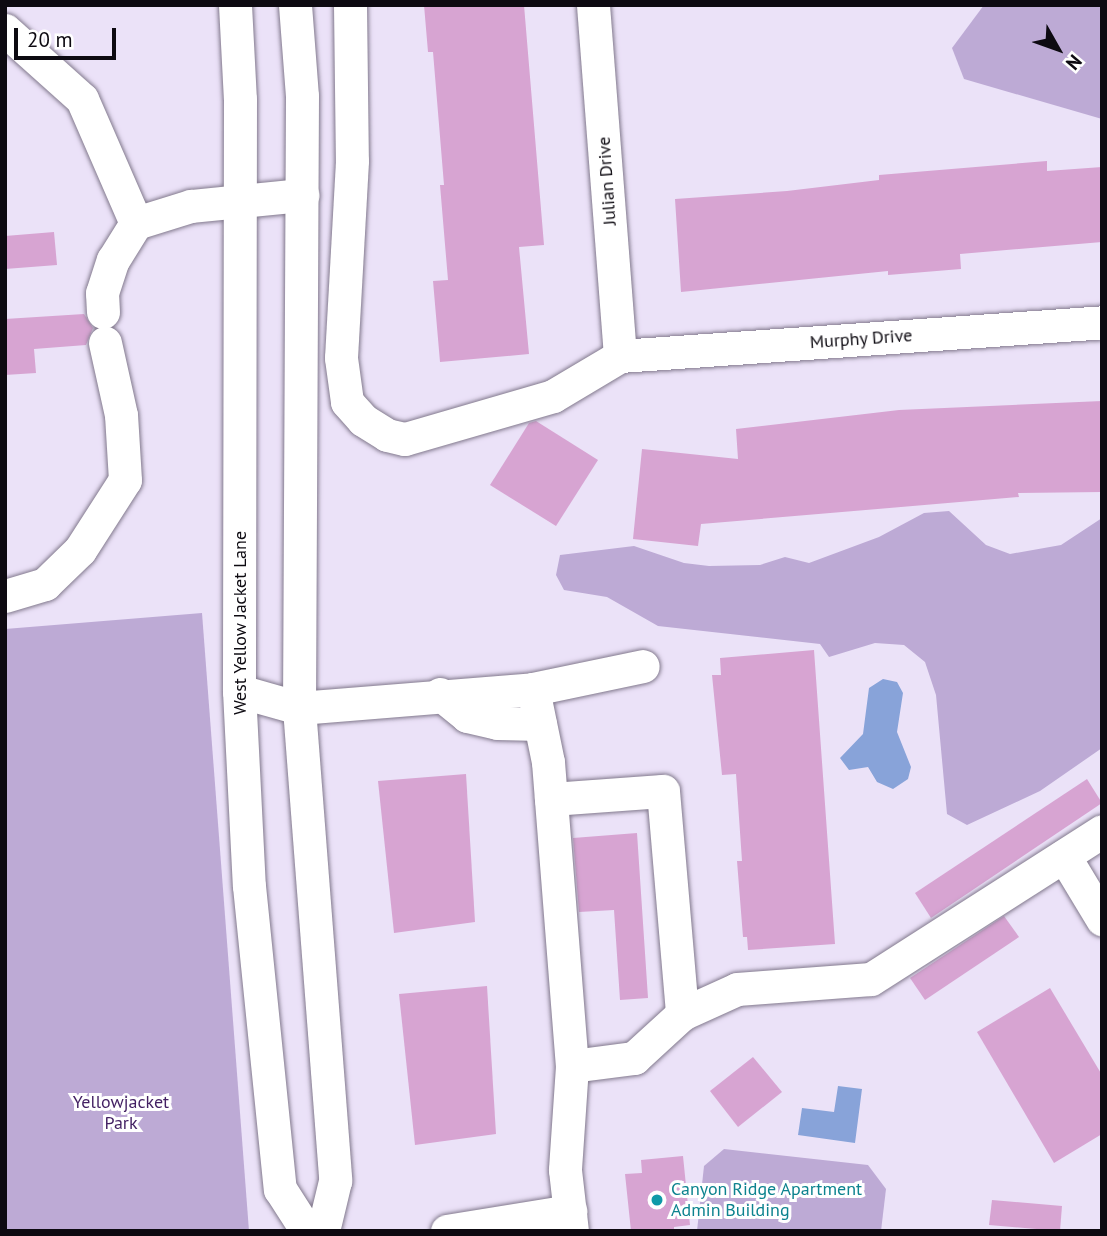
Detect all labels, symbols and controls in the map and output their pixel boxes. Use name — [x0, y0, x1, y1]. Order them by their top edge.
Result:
scale bar — [18, 14, 119, 58]
north arrow — [1023, 14, 1093, 84]
text: 20 m — [27, 26, 73, 53]
text: N — [1061, 50, 1087, 75]
street label: Julian Drive — [593, 136, 621, 226]
street label: Murphy Drive — [809, 325, 913, 353]
street label: West Yellow Jacket Lane — [229, 530, 251, 716]
park label: Yellowjacket Park — [73, 1092, 169, 1134]
place label: Canyon Ridge Apartment Admin Building — [671, 1179, 863, 1222]
marker: Canyon Ridge Apartment Admin Building — [649, 1192, 665, 1208]

